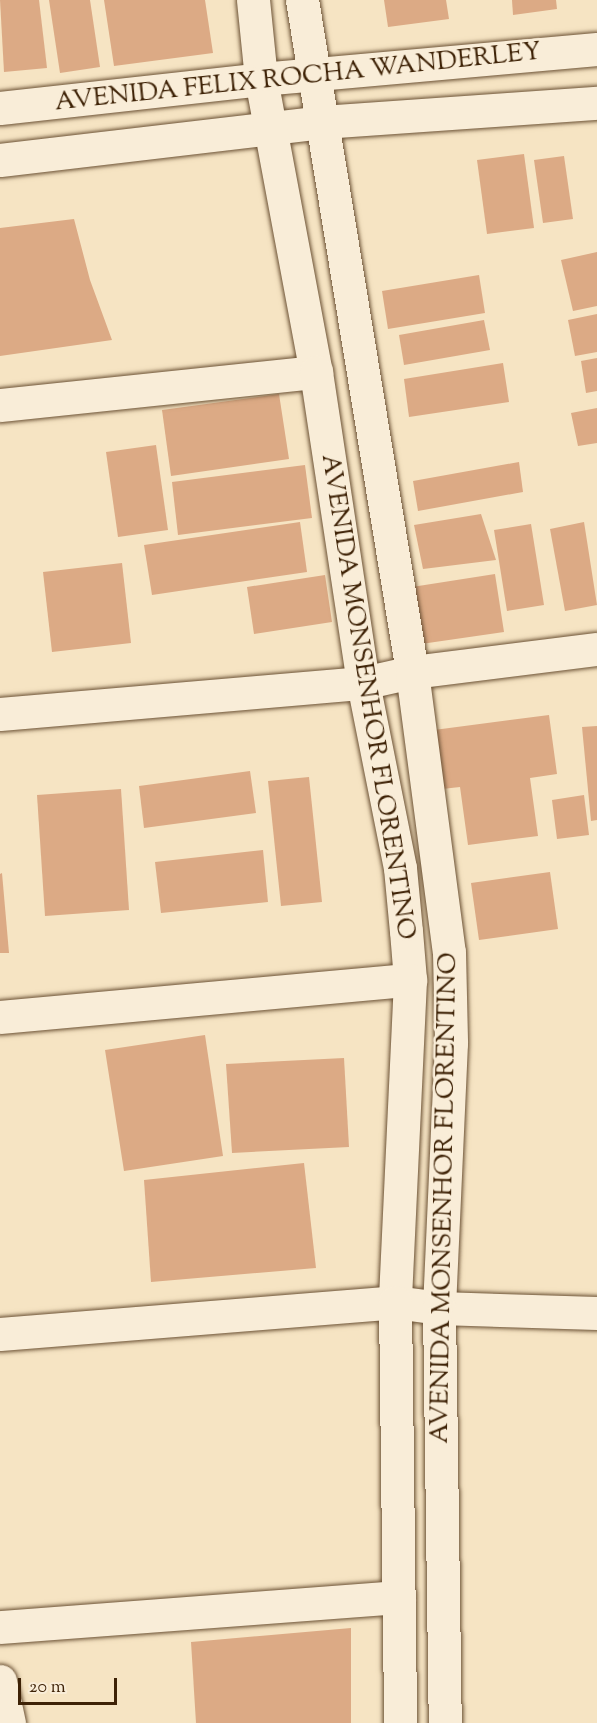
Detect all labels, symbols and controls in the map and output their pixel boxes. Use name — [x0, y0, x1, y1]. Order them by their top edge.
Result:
street label: AVENIDA FELIX ROCHA WANDERLEY — [53, 37, 543, 119]
street label: AVENIDA MONSENHOR FLORENTINO — [313, 452, 421, 942]
street label: AVENIDA MONSENHOR FLORENTINO — [425, 952, 465, 1444]
scale bar — [21, 1666, 120, 1704]
text: 20 m — [29, 1675, 66, 1701]

